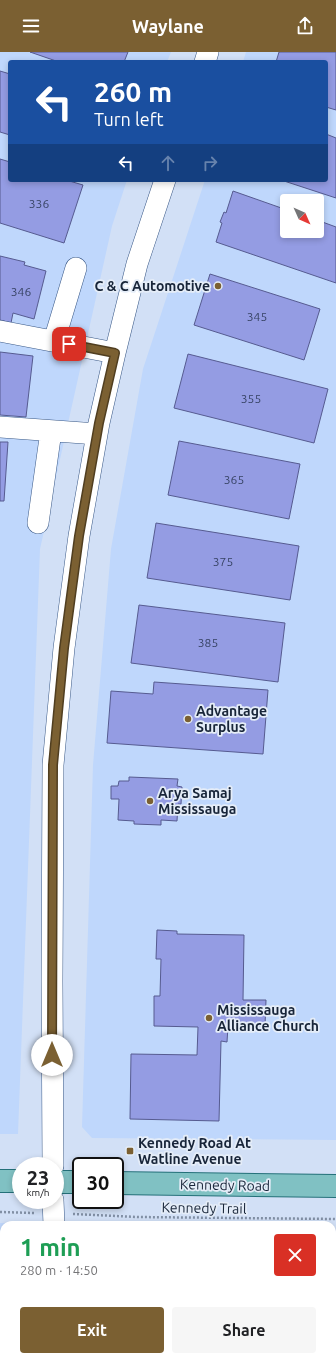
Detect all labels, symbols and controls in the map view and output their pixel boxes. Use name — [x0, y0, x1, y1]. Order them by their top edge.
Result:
icon: menu — [20, 15, 42, 37]
icon: share — [294, 15, 316, 37]
text: Waylane — [132, 16, 204, 36]
icon: left — [28, 76, 80, 128]
text: 260 m — [94, 76, 172, 107]
text: Turn left — [94, 109, 164, 129]
icon: left — [115, 152, 137, 174]
icon: ahead — [157, 152, 179, 174]
icon: right — [199, 152, 221, 174]
north arrow — [280, 194, 324, 238]
map controls — [280, 194, 324, 238]
house number: 336 — [29, 197, 49, 210]
place label: C & C Automotive — [95, 278, 210, 294]
marker: C & C Automotive — [213, 281, 223, 291]
house number: 346 — [11, 285, 31, 298]
house number: 345 — [247, 310, 267, 323]
pin — [52, 327, 86, 361]
icon: arrive — [58, 333, 80, 355]
house number: 355 — [241, 392, 261, 405]
house number: 365 — [224, 473, 244, 486]
house number: 375 — [213, 555, 233, 568]
house number: 385 — [198, 636, 218, 649]
place label: Advantage Surplus — [196, 703, 267, 735]
marker: Advantage Surplus — [183, 714, 193, 724]
place label: Arya Samaj Mississauga — [158, 785, 236, 817]
marker: Arya Samaj Mississauga — [145, 796, 155, 806]
place label: Mississauga Alliance Church — [217, 1002, 319, 1034]
marker: Mississauga Alliance Church — [204, 1013, 214, 1023]
position arrow — [31, 1034, 73, 1076]
place label: Kennedy Road At Watline Avenue — [138, 1135, 251, 1167]
marker: Kennedy Road At Watline Avenue — [125, 1146, 135, 1156]
speed limit sign: 30 — [72, 1157, 124, 1209]
text: 23 — [27, 1166, 49, 1189]
street label: Kennedy Road — [180, 1176, 270, 1194]
text: km/h — [26, 1187, 50, 1198]
street label: Kennedy Trail — [161, 1199, 247, 1217]
text: 1 min — [20, 1234, 81, 1261]
button: close — [274, 1234, 316, 1276]
text: 280 m · 14:50 — [20, 1263, 98, 1277]
button: Exit — [20, 1307, 164, 1353]
button: Share — [172, 1307, 316, 1353]

